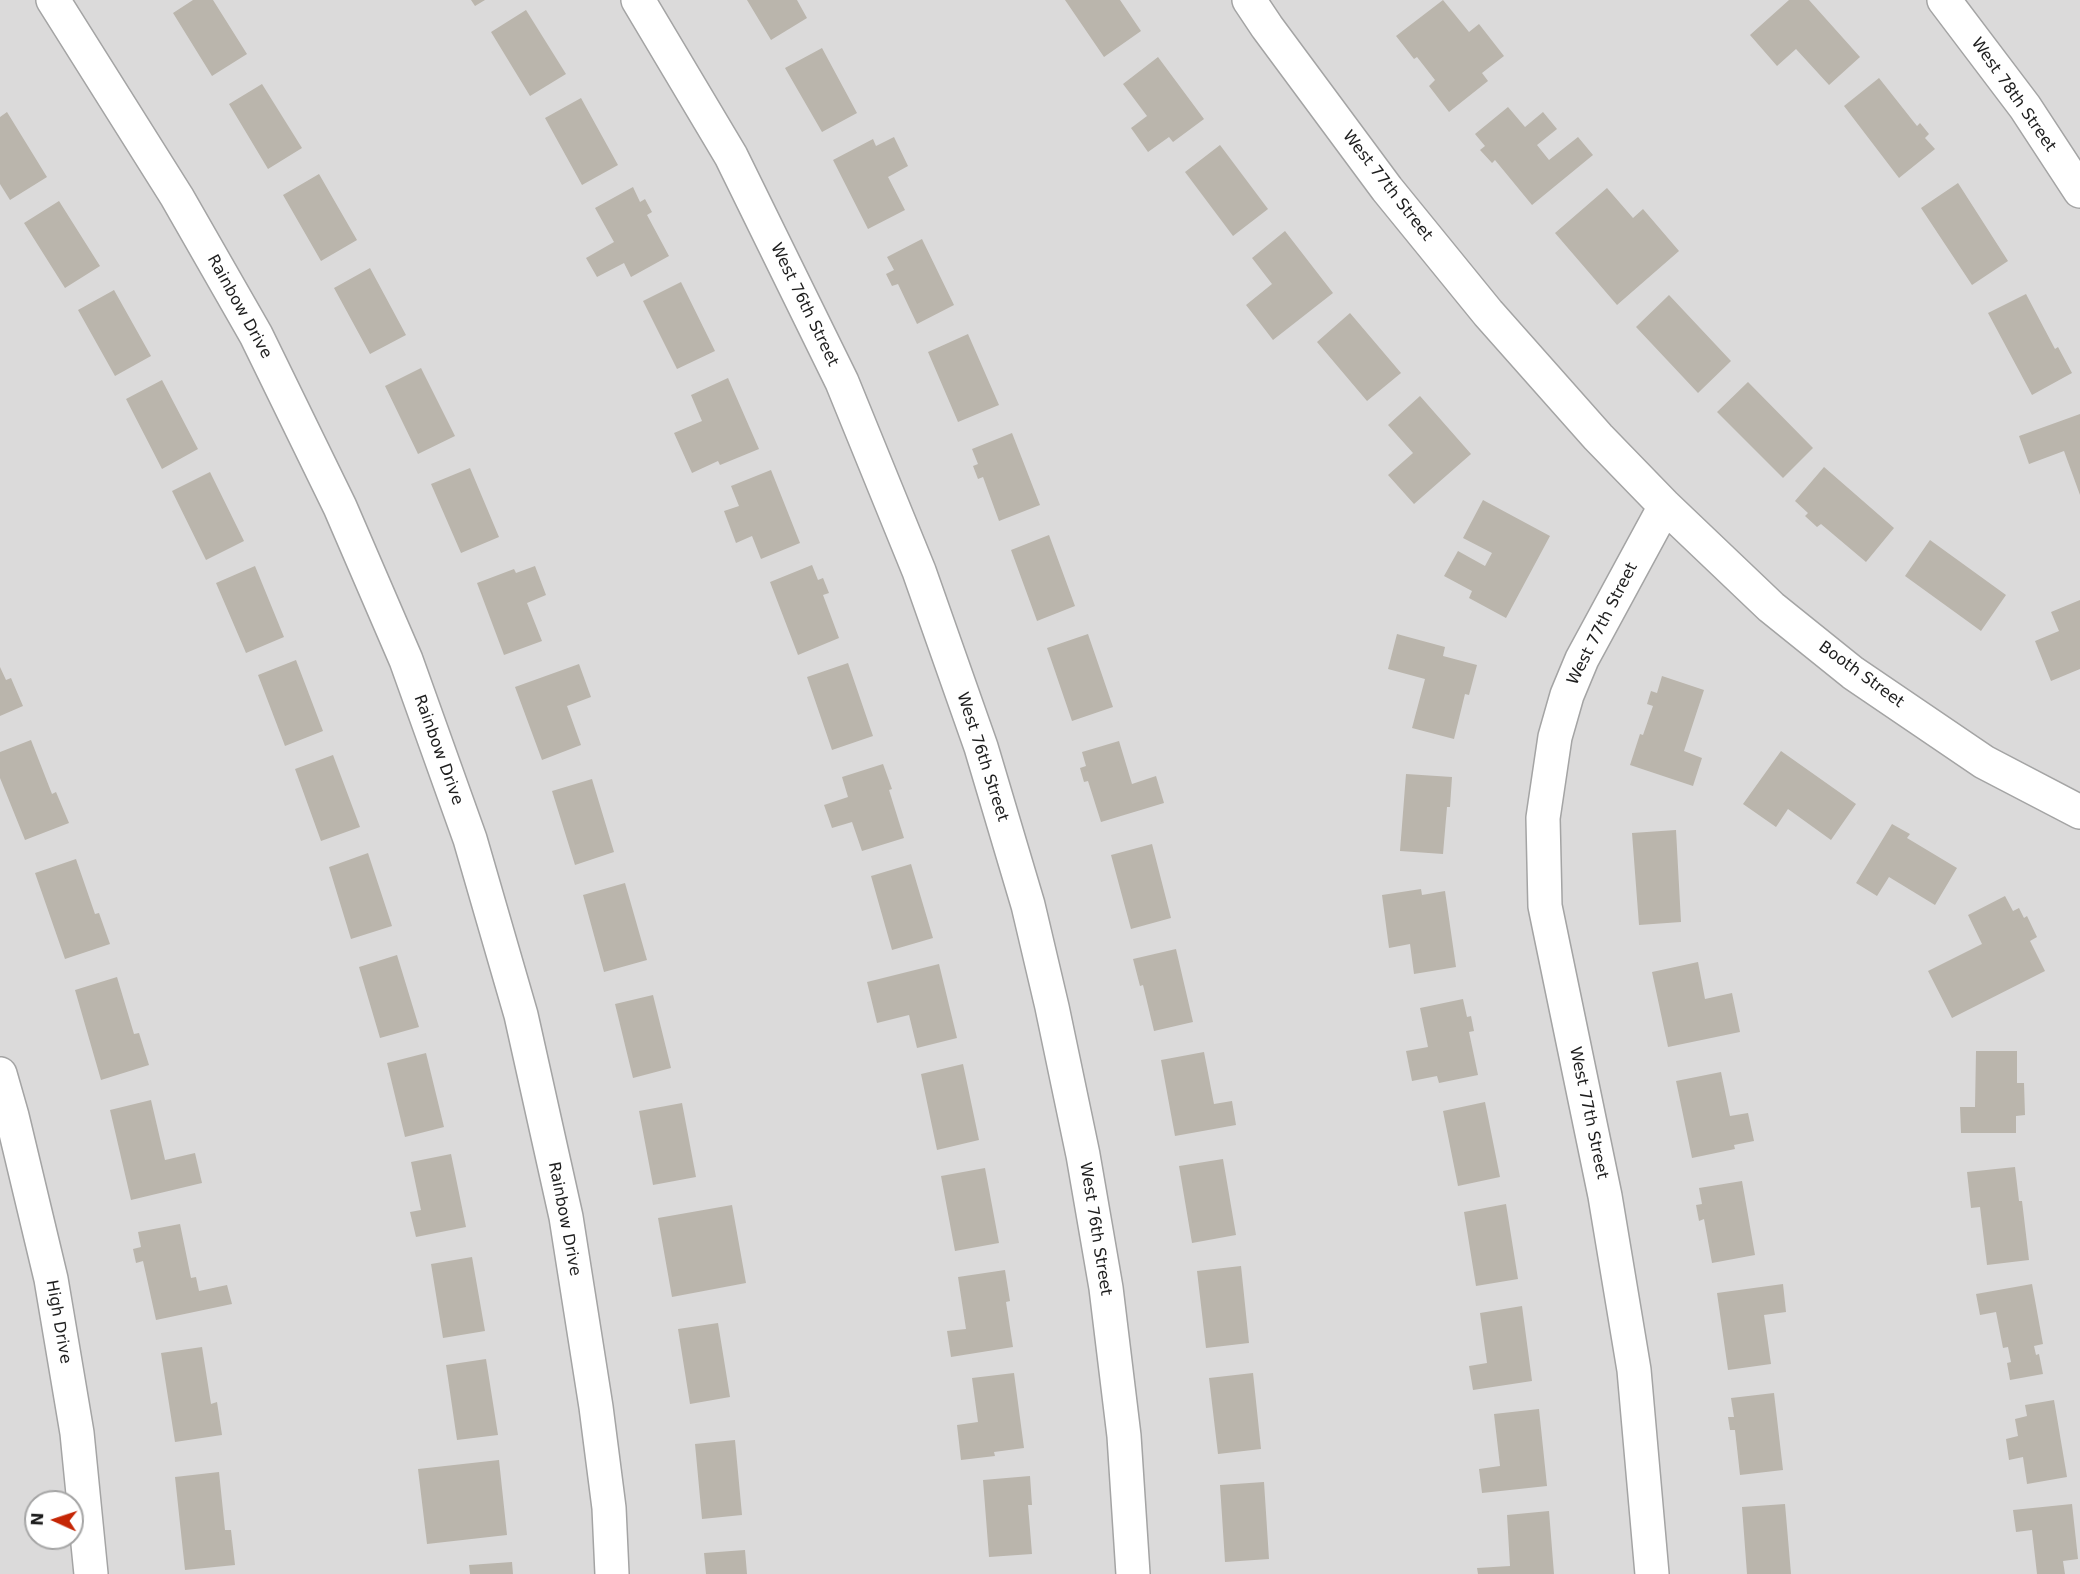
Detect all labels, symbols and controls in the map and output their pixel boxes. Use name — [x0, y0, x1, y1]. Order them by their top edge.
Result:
street label: West 78th Street — [1966, 34, 2060, 156]
street label: West 77th Street — [1338, 127, 1436, 245]
street label: West 76th Street — [766, 240, 842, 370]
street label: Rainbow Drive — [203, 252, 275, 362]
street label: West 77th Street — [1564, 560, 1642, 688]
street label: Booth Street — [1815, 638, 1907, 712]
street label: West 76th Street — [952, 690, 1012, 824]
street label: Rainbow Drive — [409, 692, 467, 808]
street label: West 77th Street — [1565, 1045, 1611, 1181]
street label: Rainbow Drive — [544, 1160, 584, 1278]
street label: West 76th Street — [1075, 1161, 1115, 1297]
street label: High Drive — [41, 1279, 75, 1365]
north arrow — [24, 1490, 84, 1550]
text: N — [28, 1512, 47, 1526]

